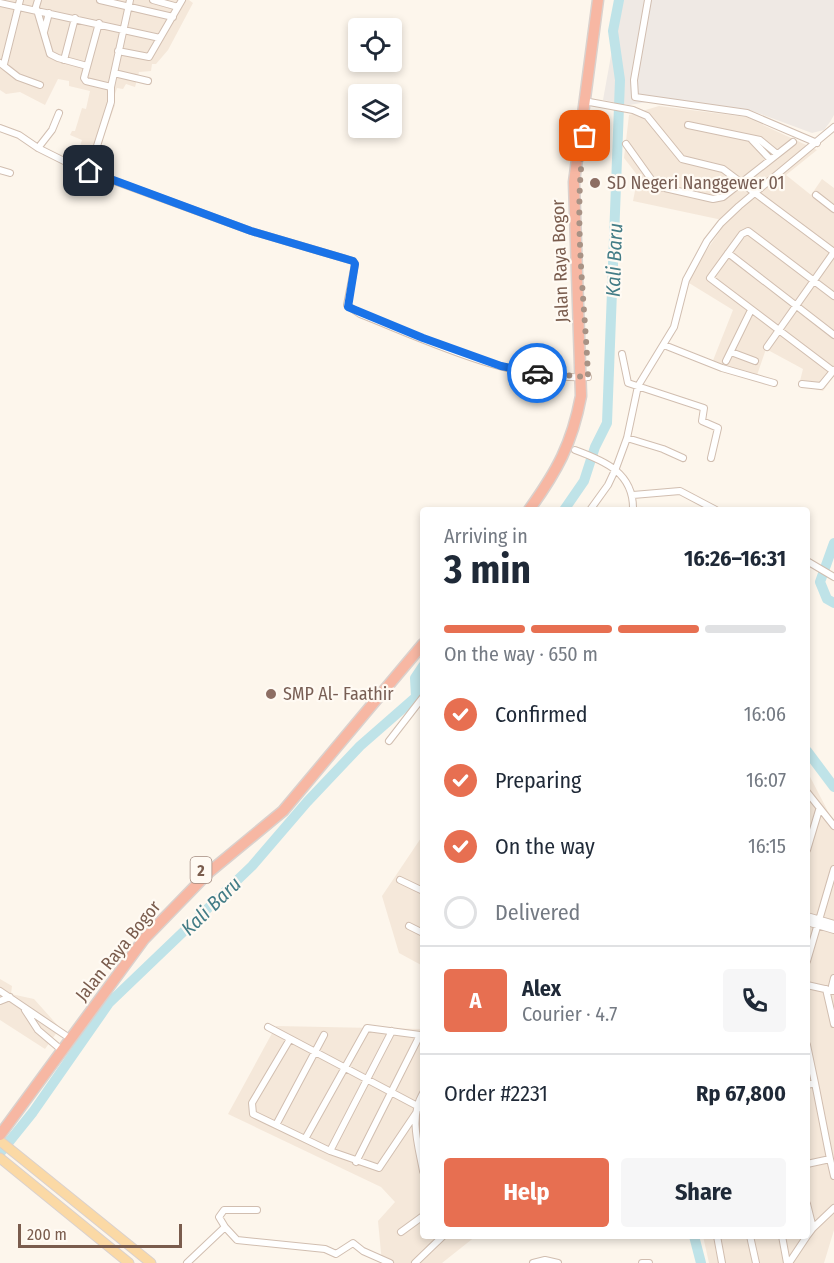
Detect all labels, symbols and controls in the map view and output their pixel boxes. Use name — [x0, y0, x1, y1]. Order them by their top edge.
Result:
map controls — [348, 18, 402, 138]
button: locate — [348, 18, 402, 72]
button: layers — [348, 84, 402, 138]
pin — [559, 110, 610, 161]
icon: bag — [568, 119, 601, 152]
pin — [63, 145, 114, 196]
icon: home — [72, 154, 105, 187]
place label: SD Negeri Nanggewer 01 — [607, 172, 784, 194]
marker: SD Negeri Nanggewer 01 — [588, 176, 602, 190]
street label: Jalan Raya Bogor — [547, 198, 573, 323]
water label: Kali Baru — [601, 222, 627, 298]
courier — [507, 343, 567, 403]
icon: car — [521, 357, 554, 390]
text: Arriving in — [444, 524, 528, 548]
text: 16:26–16:31 — [684, 545, 786, 572]
text: 3 min — [444, 547, 531, 593]
text: On the way · 650 m — [444, 642, 598, 666]
place label: SMP Al- Faathir — [283, 683, 394, 705]
marker: SMP Al- Faathir — [264, 687, 278, 701]
icon: check — [444, 698, 477, 731]
text: Confirmed — [495, 701, 588, 728]
text: 16:06 — [744, 702, 786, 726]
icon: check — [444, 764, 477, 797]
text: Preparing — [495, 767, 581, 794]
text: 16:07 — [746, 768, 786, 792]
icon: check — [444, 830, 477, 863]
text: On the way — [495, 833, 595, 860]
text: 16:15 — [748, 834, 786, 858]
road number: 2 — [190, 857, 212, 883]
water label: Kali Baru — [176, 872, 246, 940]
street label: Jalan Raya Bogor — [71, 896, 166, 1006]
text: Delivered — [495, 899, 580, 926]
button: phone — [723, 969, 786, 1032]
text: Alex — [522, 975, 561, 1002]
text: A — [470, 987, 481, 1014]
text: Courier · 4.7 — [522, 1002, 617, 1026]
text: Order #2231 — [444, 1080, 548, 1107]
text: Rp 67,800 — [696, 1080, 786, 1107]
button: Help — [444, 1158, 609, 1227]
button: Share — [621, 1158, 786, 1227]
scale bar — [18, 1221, 182, 1248]
text: 200 m — [27, 1225, 67, 1244]

